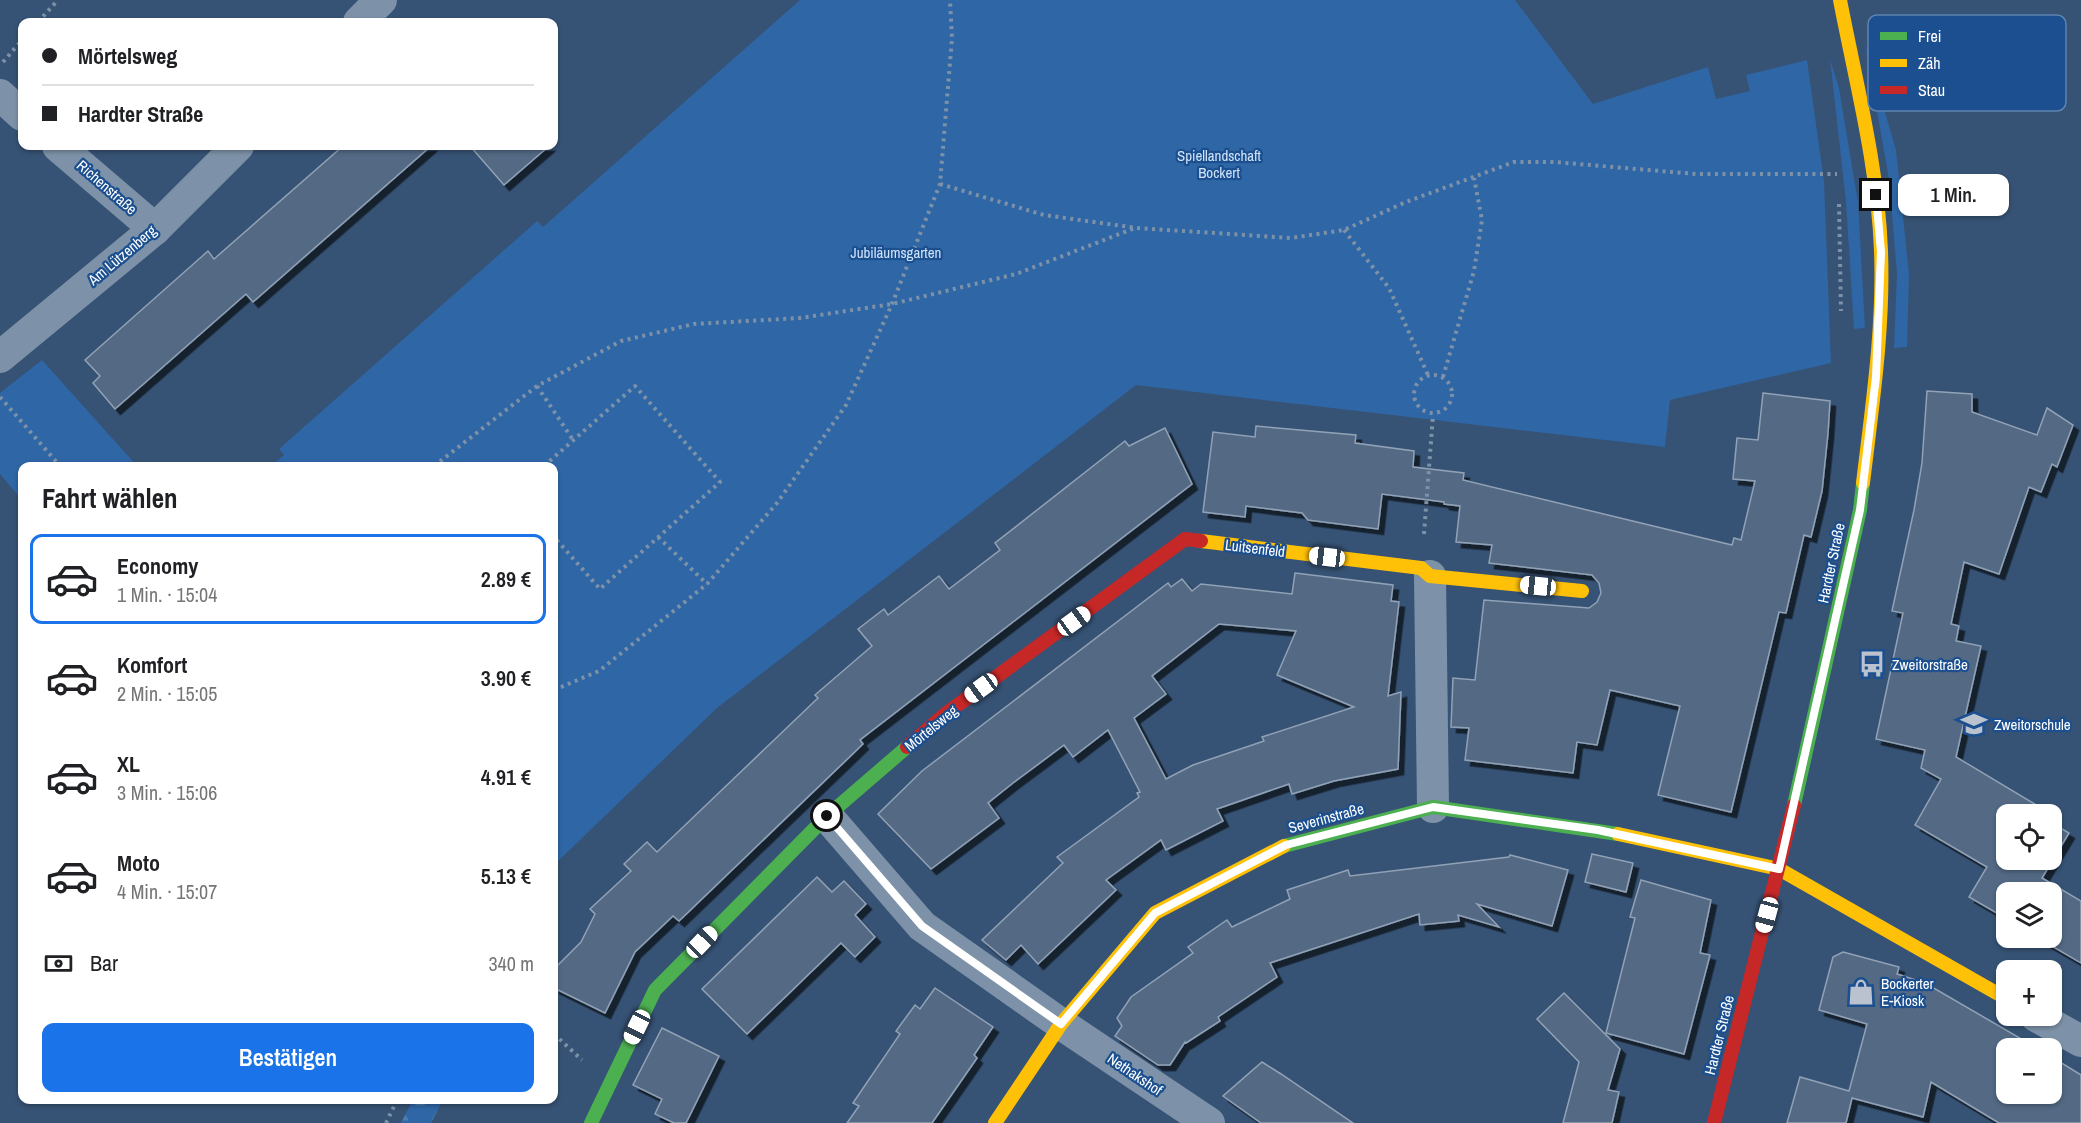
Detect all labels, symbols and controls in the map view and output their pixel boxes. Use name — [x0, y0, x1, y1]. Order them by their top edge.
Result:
legend — [1868, 15, 2066, 111]
text: Frei — [1918, 25, 1941, 47]
text: Mörtelsweg — [78, 41, 177, 71]
text: Zäh — [1918, 52, 1941, 74]
text: Stau — [1918, 79, 1945, 101]
text: Hardter Straße — [78, 99, 203, 129]
park label: Spiellandschaft Bockert — [1177, 145, 1262, 183]
street label: Richenstraße — [72, 155, 142, 219]
callout: 1 Min. — [1897, 174, 2008, 216]
route end — [1862, 181, 1889, 208]
text: 1 Min. — [1930, 181, 1977, 208]
street label: Am Lützenberg — [83, 220, 161, 290]
park label: Jubiläumsgarten — [851, 242, 941, 263]
text: Fahrt wählen — [42, 480, 178, 516]
street label: Hardter Straße — [1812, 521, 1850, 605]
street label: Luitsenfeld — [1224, 534, 1286, 562]
car — [1308, 546, 1346, 568]
text: Economy — [117, 551, 198, 581]
icon: car — [45, 552, 99, 606]
text: 2.89 € — [481, 564, 531, 594]
car — [1519, 575, 1557, 597]
text: 1 Min. · 15:04 — [117, 581, 217, 608]
car — [1054, 603, 1094, 639]
bus stop icon: Zweitorstraße — [1857, 649, 1887, 679]
text: Komfort — [117, 650, 187, 680]
icon: car — [45, 651, 99, 705]
place label: Zweitorstraße — [1892, 654, 1968, 675]
text: 3.90 € — [481, 663, 531, 693]
car — [961, 670, 1001, 706]
text: 2 Min. · 15:05 — [117, 680, 217, 707]
street label: Mörtelsweg — [900, 700, 962, 756]
school or university icon: Zweitorschule — [1959, 709, 1989, 739]
place label: Zweitorschule — [1994, 714, 2071, 735]
text: XL — [117, 749, 140, 779]
icon: car — [45, 750, 99, 804]
text: 4.91 € — [481, 762, 531, 792]
text: 3 Min. · 15:06 — [117, 779, 217, 806]
street label: Severinstraße — [1286, 798, 1366, 838]
route start — [813, 802, 840, 829]
map controls — [1996, 804, 2062, 1104]
button: locate — [1996, 804, 2062, 870]
text: Moto — [117, 848, 160, 878]
icon: car — [45, 849, 99, 903]
text: 5.13 € — [481, 861, 531, 891]
text: 4 Min. · 15:07 — [117, 878, 217, 905]
button: layers — [1996, 882, 2062, 948]
car — [1754, 895, 1780, 935]
car — [683, 923, 721, 961]
icon: cash — [42, 947, 75, 980]
text: Bar — [90, 948, 118, 978]
text: 340 m — [488, 950, 534, 977]
button: + — [1996, 960, 2062, 1026]
place label: Bockerter E-Kiosk — [1881, 973, 1934, 1011]
shop icon: Bockerter E-Kiosk — [1846, 977, 1876, 1007]
street label: Hardter Straße — [1699, 993, 1739, 1077]
car — [621, 1007, 653, 1047]
button: Bestätigen — [42, 1023, 534, 1092]
button: − — [1996, 1038, 2062, 1104]
street label: Nethakshof — [1103, 1048, 1167, 1100]

